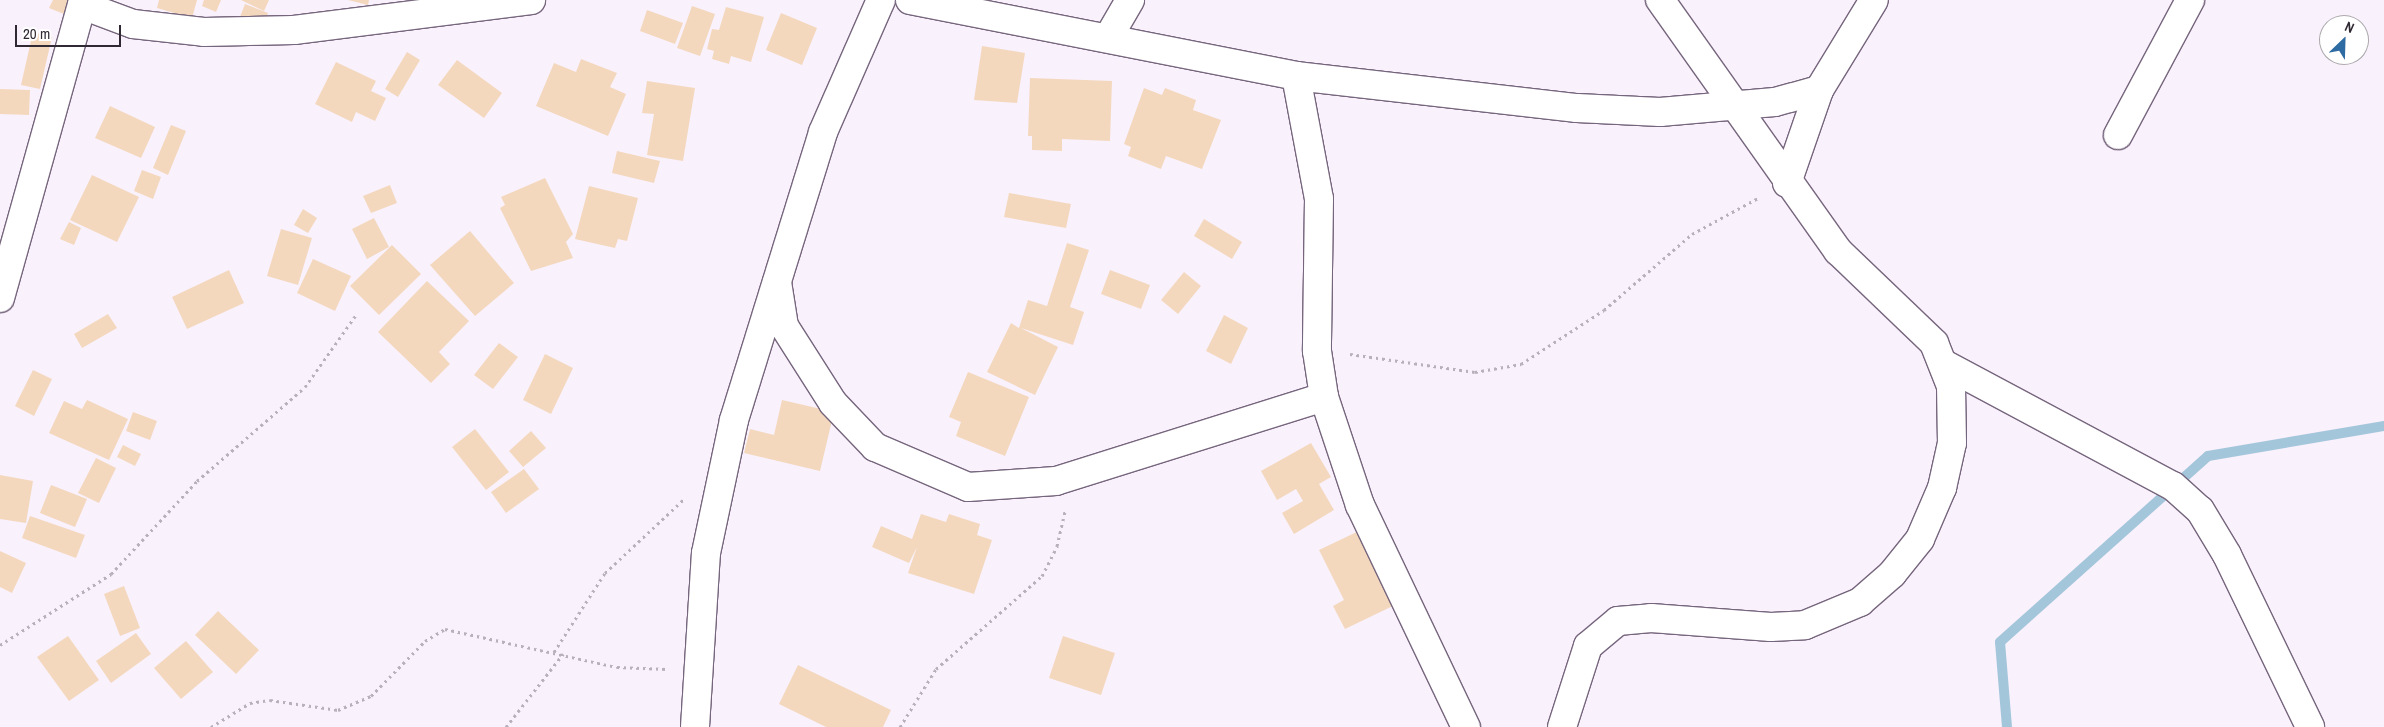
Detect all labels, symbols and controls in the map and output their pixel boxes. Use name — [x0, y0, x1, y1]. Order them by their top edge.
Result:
scale bar — [18, 15, 124, 47]
north arrow — [2319, 15, 2369, 65]
text: N — [2342, 17, 2357, 37]
text: 20 m — [23, 23, 50, 44]

